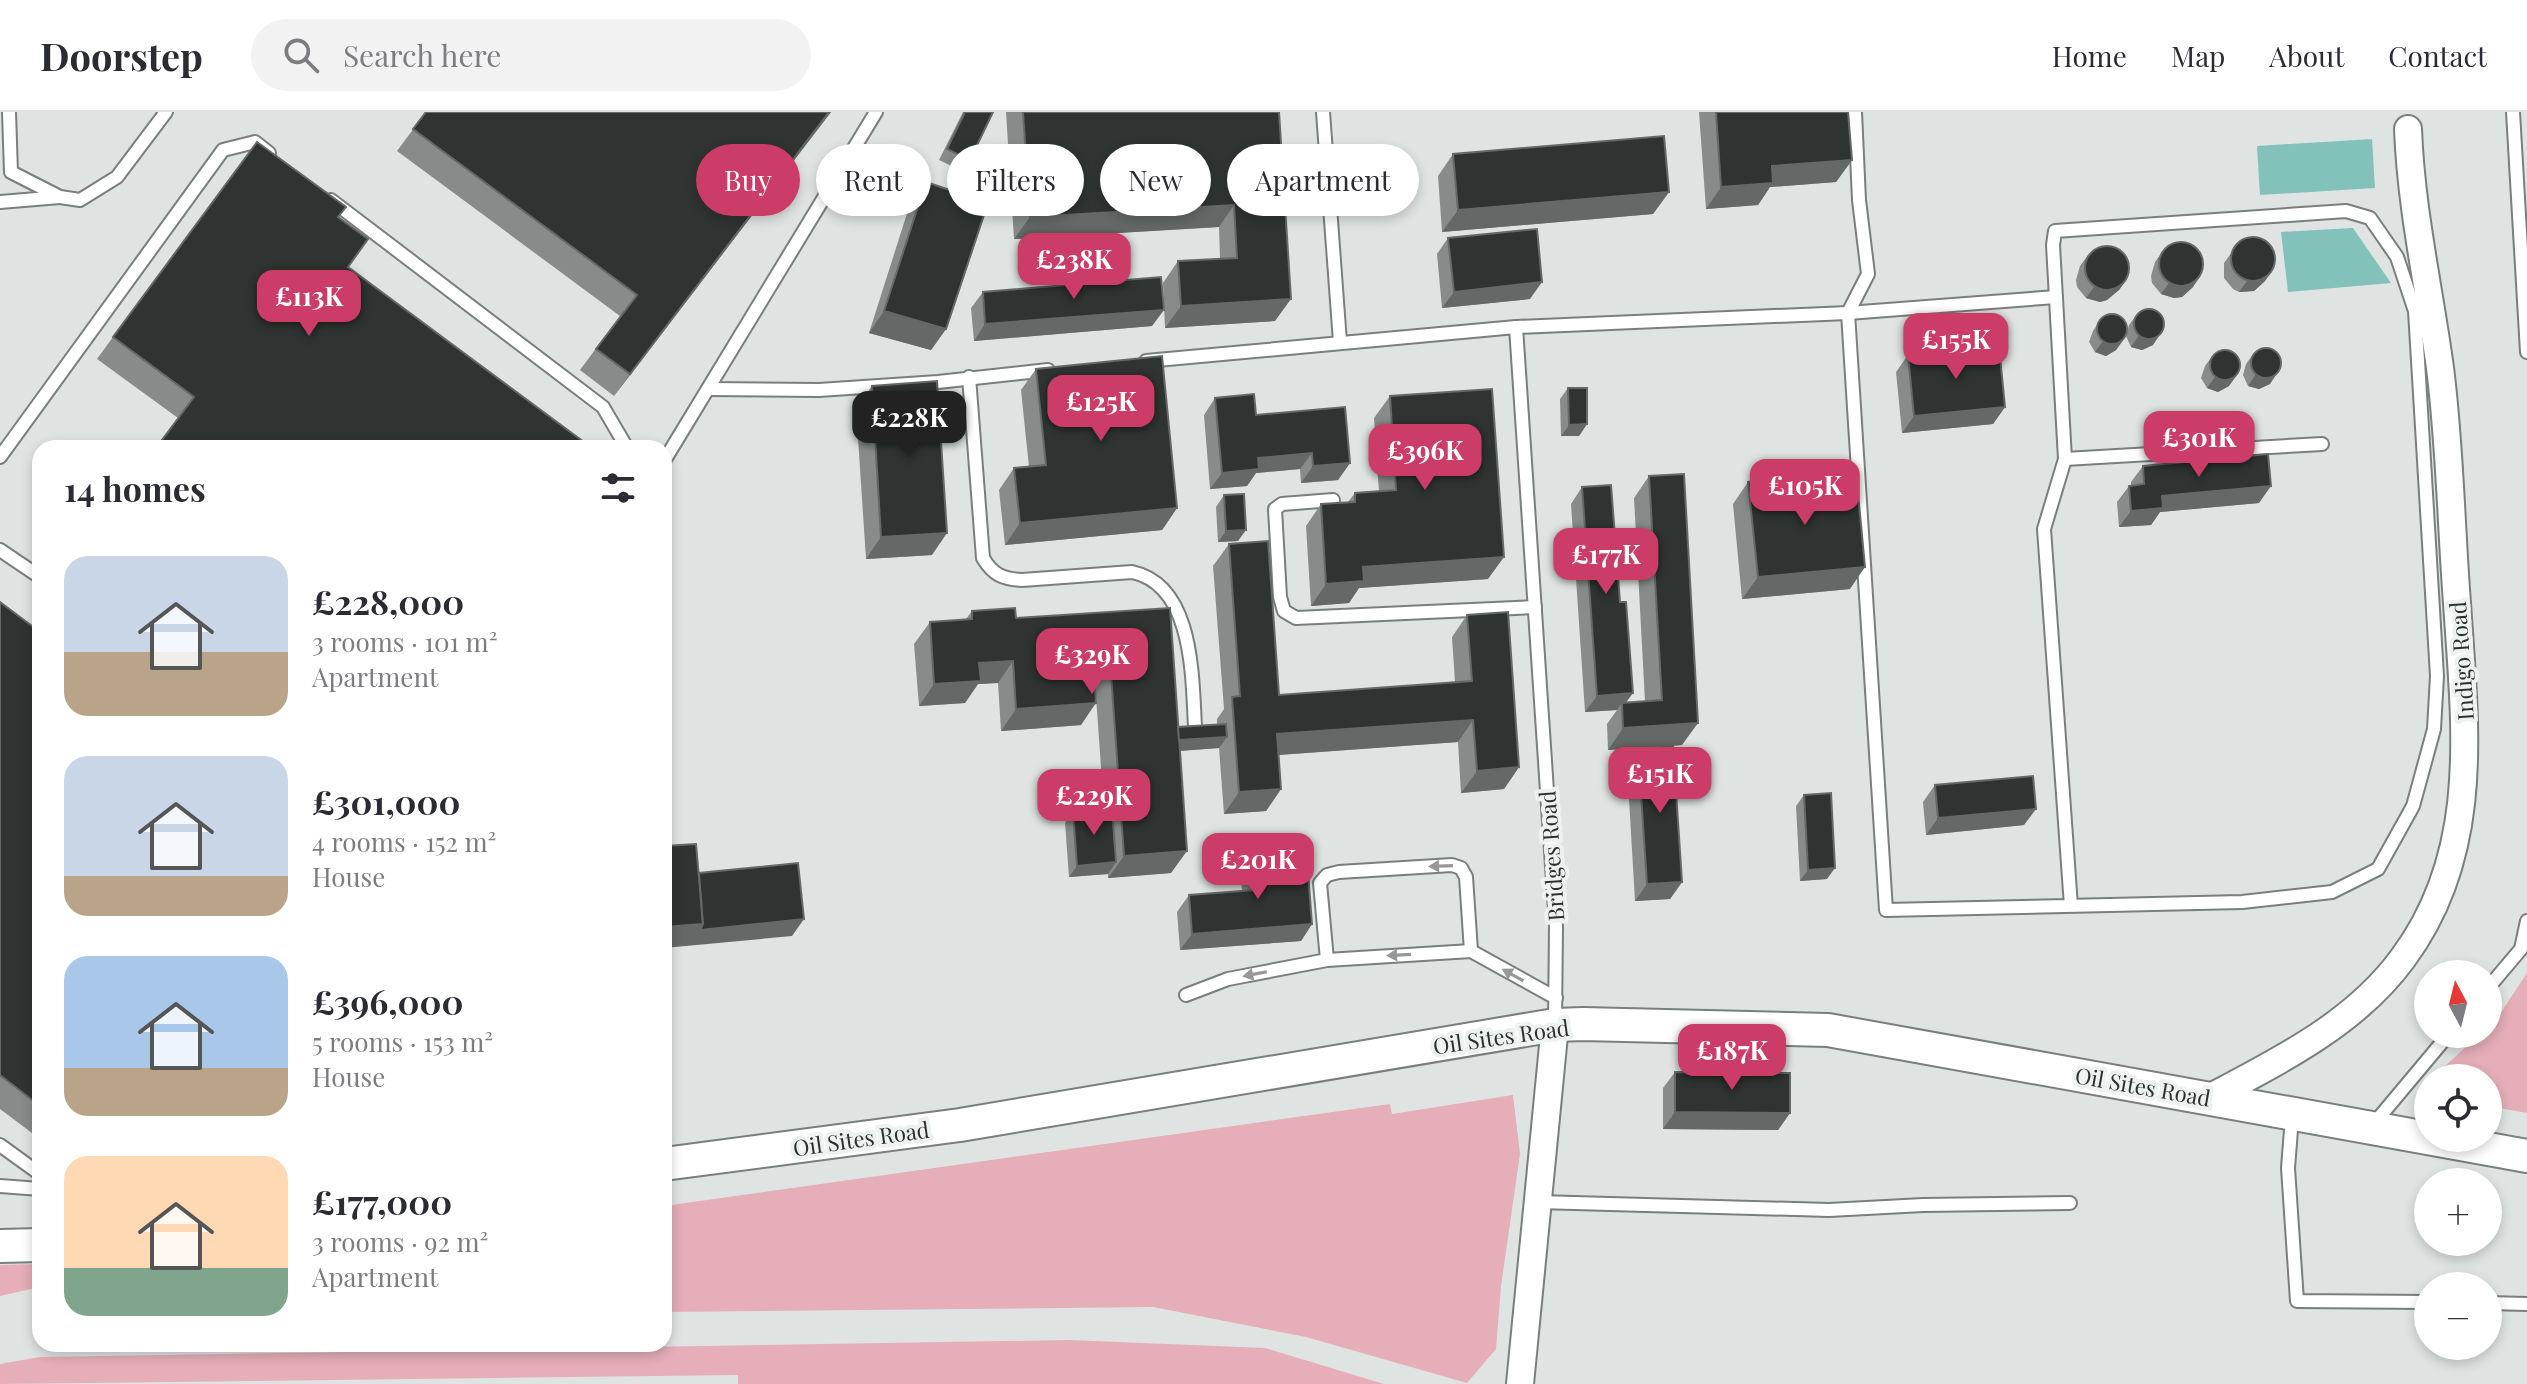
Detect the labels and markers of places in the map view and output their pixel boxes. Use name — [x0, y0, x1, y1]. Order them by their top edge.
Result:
pin: £238K — [1018, 233, 1130, 301]
pin: £113K — [253, 270, 365, 338]
pin: £155K — [1900, 313, 2012, 381]
pin: £125K — [1045, 375, 1157, 443]
pin: £228K — [853, 391, 965, 459]
pin: £301K — [2143, 411, 2255, 479]
pin: £396K — [1369, 424, 1481, 492]
pin: £105K — [1749, 459, 1861, 527]
pin: £177K — [1550, 528, 1662, 596]
pin: £329K — [1036, 628, 1148, 696]
pin: £151K — [1604, 747, 1716, 815]
pin: £229K — [1038, 769, 1150, 837]
pin: £201K — [1202, 833, 1314, 901]
pin: £187K — [1676, 1024, 1788, 1092]

